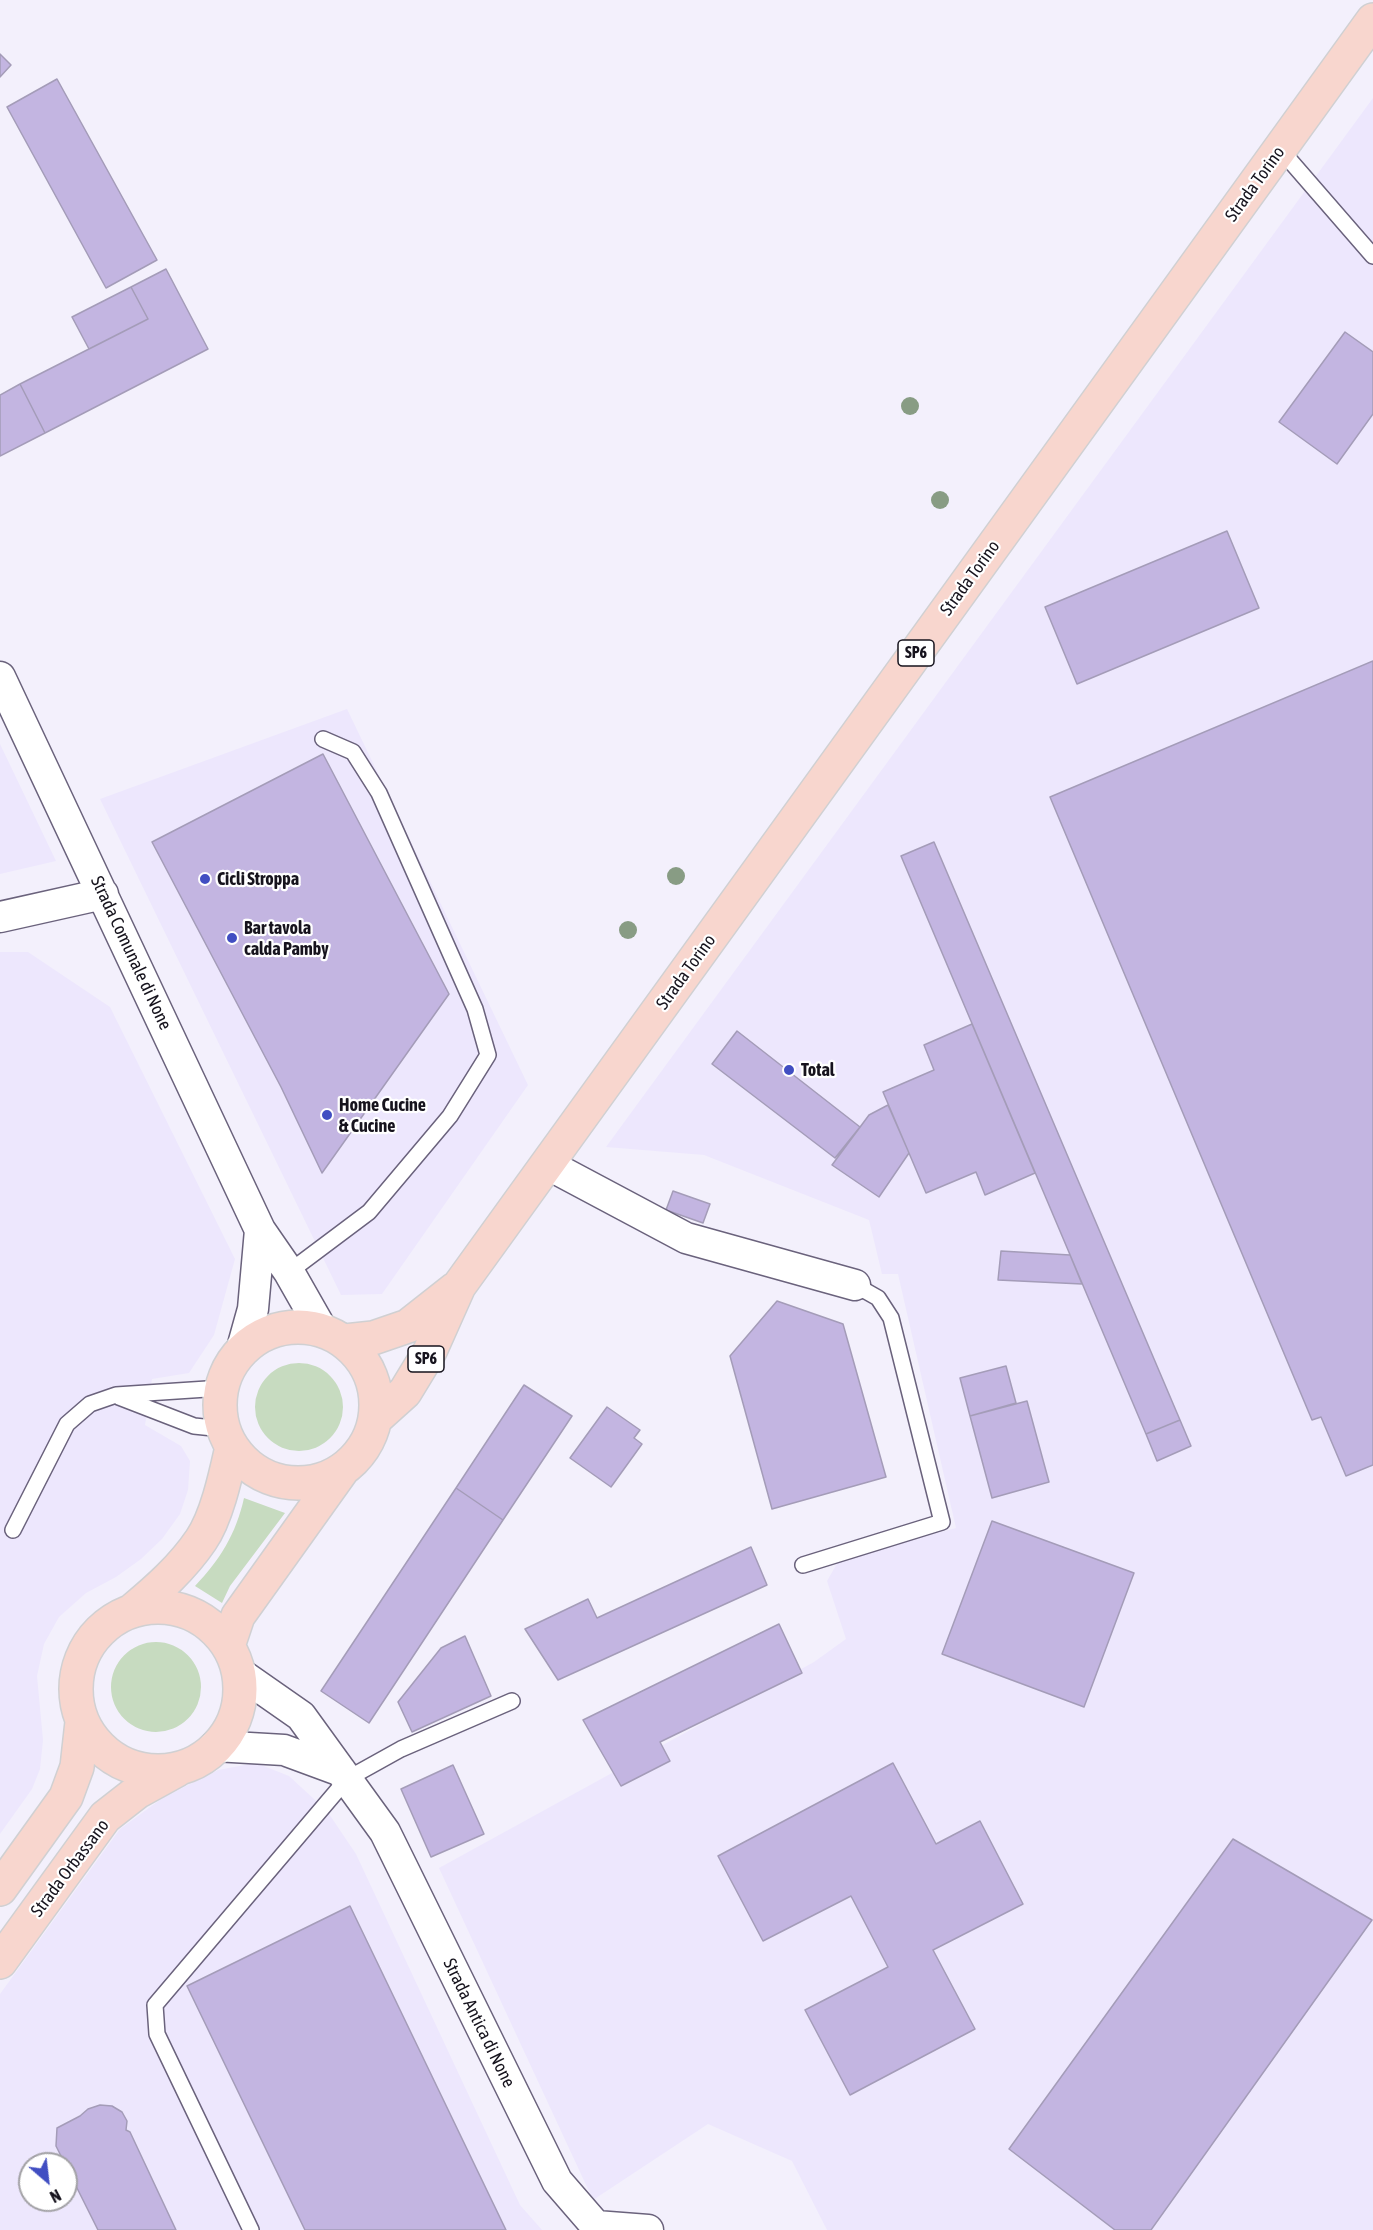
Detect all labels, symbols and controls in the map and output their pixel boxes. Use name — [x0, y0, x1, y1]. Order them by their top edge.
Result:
street label: Strada Torino — [1221, 142, 1289, 226]
street label: Strada Torino — [936, 536, 1004, 620]
road number: SP6 — [898, 640, 934, 666]
place label: Cicli Stroppa — [217, 868, 299, 890]
marker: Cicli Stroppa — [198, 872, 212, 886]
street label: Strada Comunale di None — [86, 873, 176, 1033]
place label: Bar tavola calda Pamby — [244, 917, 329, 960]
street label: Strada Torino — [652, 930, 720, 1014]
marker: Bar tavola calda Pamby — [225, 931, 239, 945]
place label: Total — [801, 1059, 835, 1081]
marker: Total — [782, 1063, 796, 1077]
place label: Home Cucine & Cucine — [339, 1094, 426, 1136]
marker: Home Cucine & Cucine — [320, 1108, 334, 1122]
road number: SP6 — [408, 1346, 444, 1372]
street label: Strada Orbassano — [26, 1815, 114, 1921]
street label: Strada Antica di None — [438, 1955, 520, 2091]
north arrow — [18, 2152, 78, 2212]
text: N — [47, 2186, 64, 2206]

